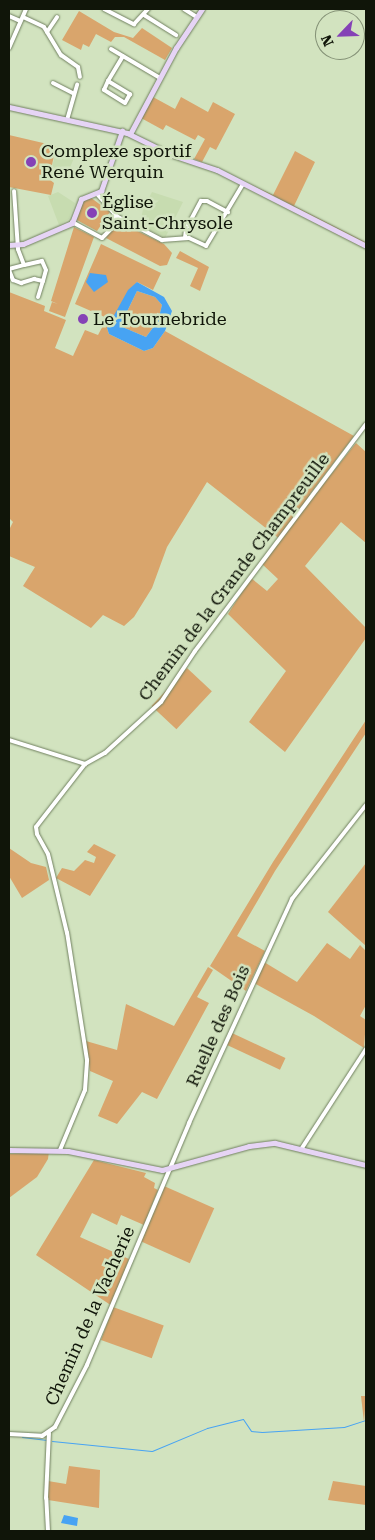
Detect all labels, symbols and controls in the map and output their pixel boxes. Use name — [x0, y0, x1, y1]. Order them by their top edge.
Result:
north arrow — [315, 10, 365, 60]
text: N — [318, 33, 337, 49]
place label: Complexe sportif René Werquin — [41, 141, 191, 183]
marker: Complexe sportif René Werquin — [25, 156, 37, 168]
place label: Église Saint-Chrysole — [102, 192, 233, 234]
marker: Église Saint-Chrysole — [86, 207, 98, 219]
place label: Le Tournebride — [93, 308, 227, 330]
marker: Le Tournebride — [77, 313, 89, 325]
street label: Chemin de la Grande Champreuille — [134, 449, 334, 705]
street label: Ruelle des Bois — [182, 962, 254, 1090]
street label: Chemin de la Vacherie — [41, 1223, 139, 1409]

